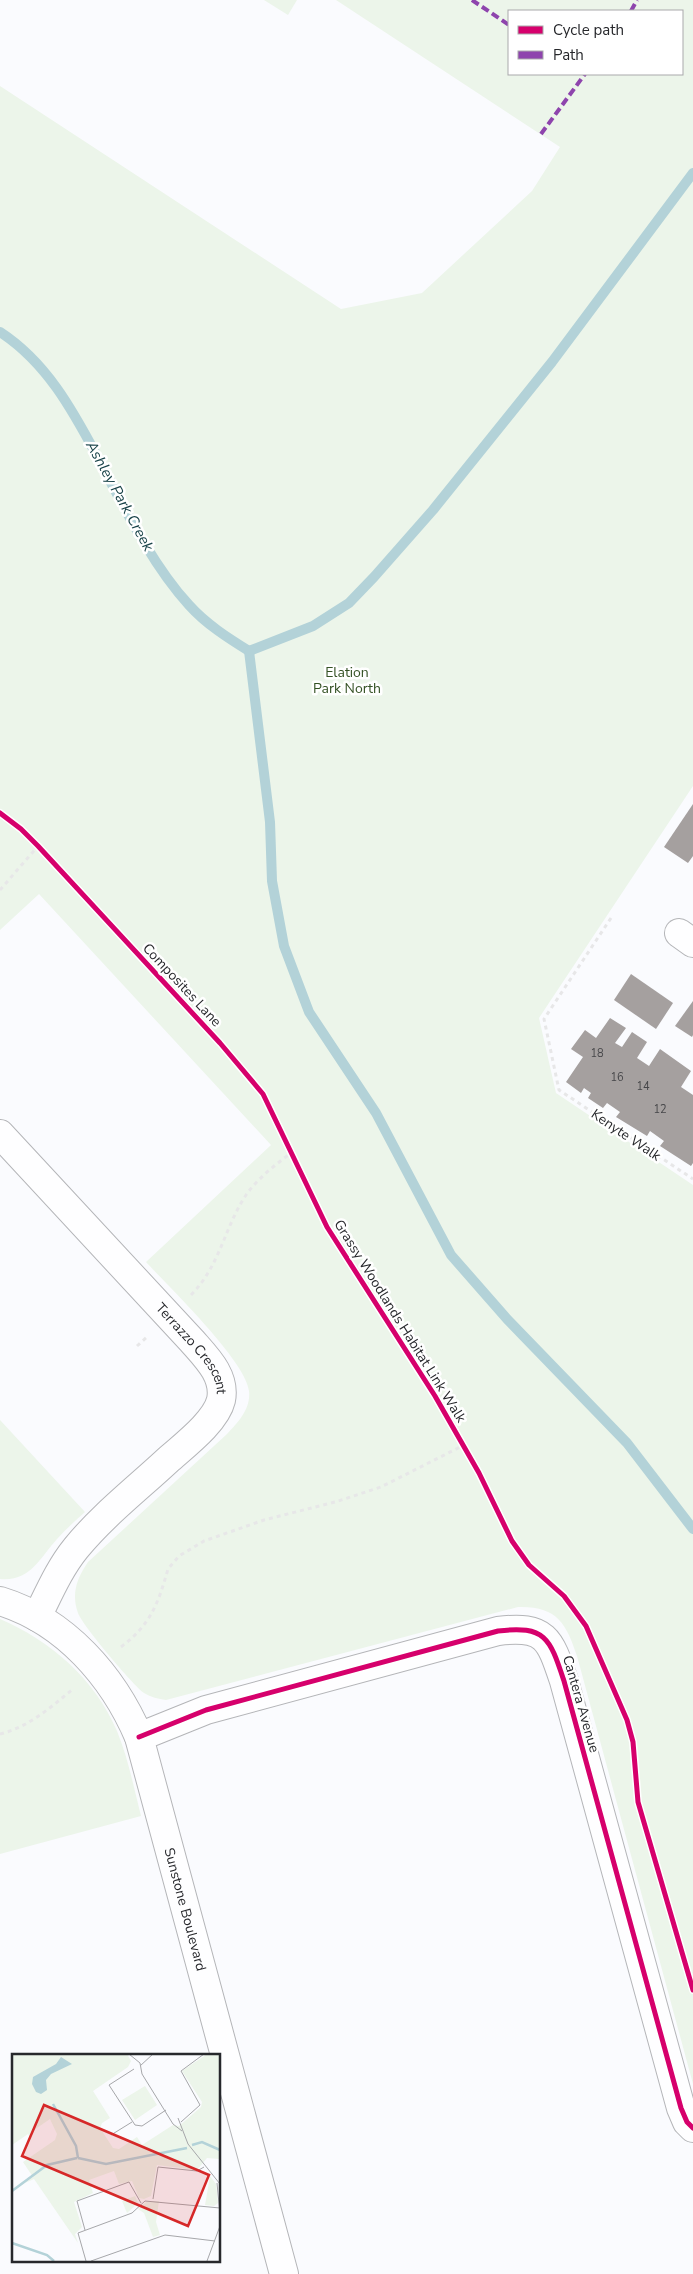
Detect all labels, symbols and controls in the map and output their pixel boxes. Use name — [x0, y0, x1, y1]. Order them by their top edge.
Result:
legend — [508, 10, 683, 75]
text: Cycle path — [553, 20, 624, 40]
text: Path — [553, 45, 584, 65]
water label: Ashley Park Creek — [81, 436, 159, 555]
park label: Elation Park North — [313, 663, 381, 698]
street label: Composites Lane — [138, 939, 226, 1031]
house number: 18 — [590, 1046, 604, 1061]
house number: 16 — [610, 1070, 624, 1085]
house number: 14 — [636, 1079, 650, 1094]
house number: 12 — [653, 1102, 667, 1117]
street label: Kenyte Walk — [587, 1105, 665, 1166]
street label: Grassy Woodlands Habitat Link Walk — [329, 1216, 471, 1427]
street label: Terrazzo Crescent — [152, 1298, 231, 1394]
street label: Cantera Avenue — [558, 1653, 604, 1755]
street label: Sunstone Boulevard — [160, 1846, 211, 1973]
inset map — [12, 2054, 220, 2262]

